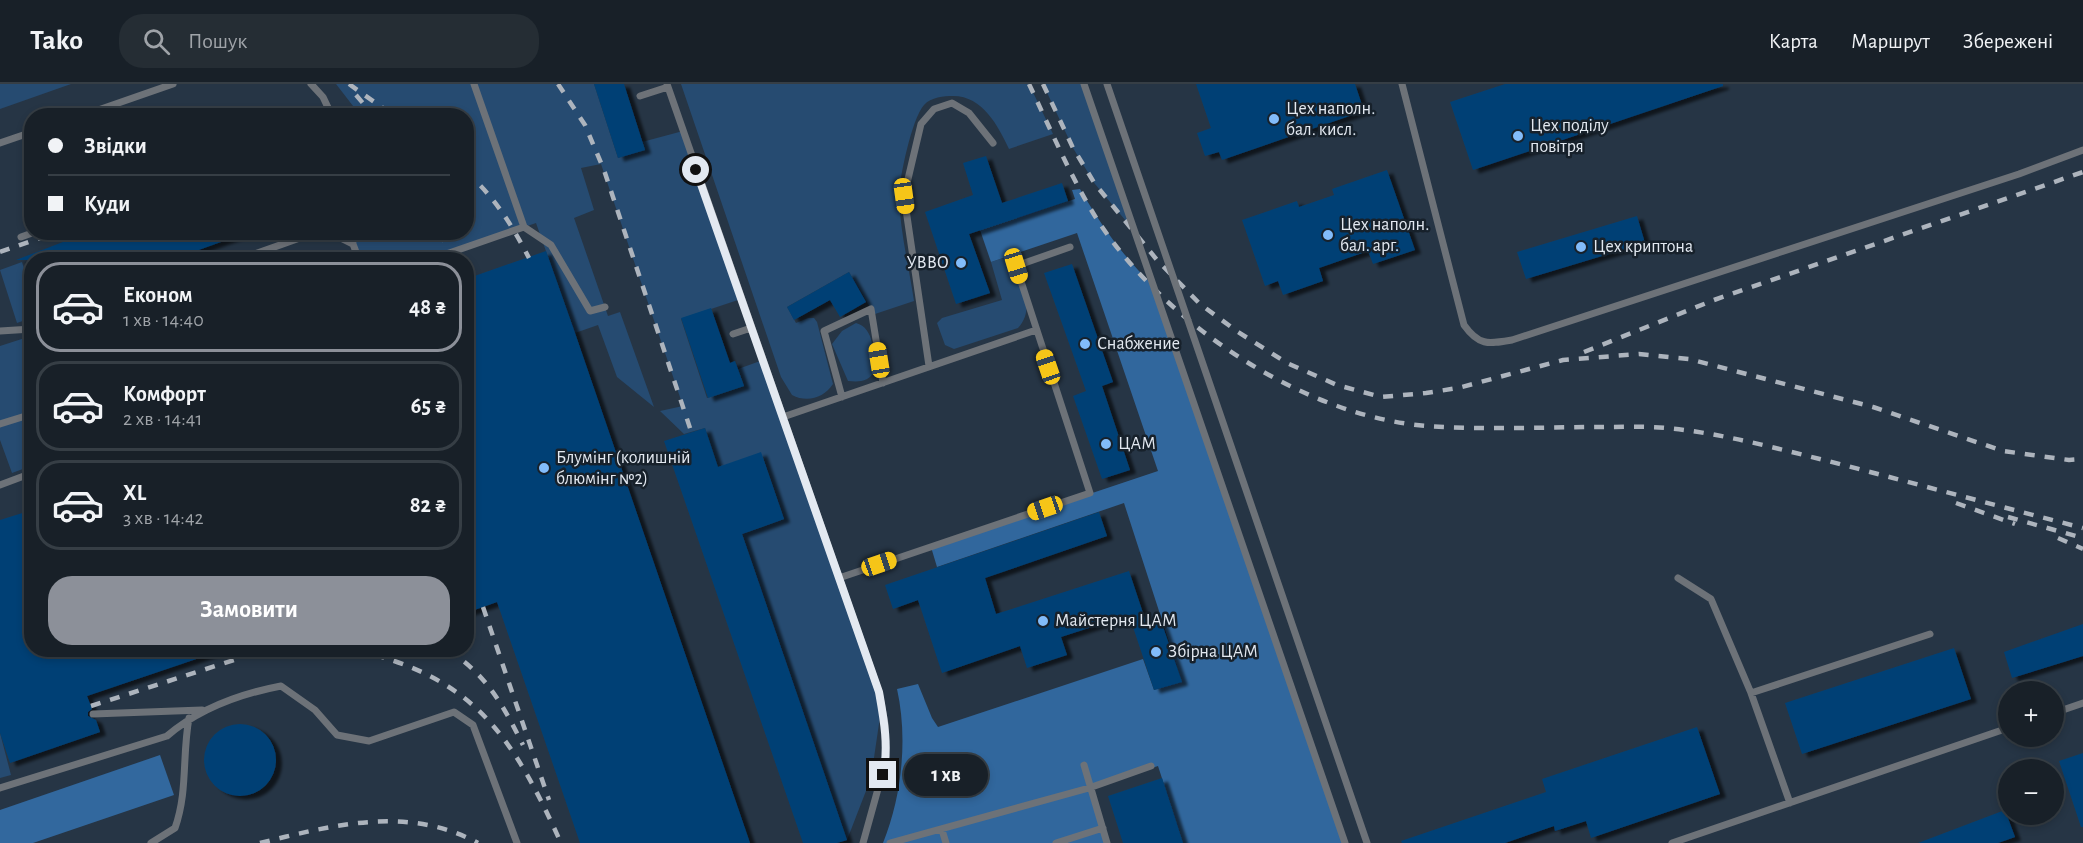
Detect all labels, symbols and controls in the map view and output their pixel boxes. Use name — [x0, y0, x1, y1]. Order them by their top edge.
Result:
search box — [119, 14, 539, 68]
icon: search — [140, 25, 173, 58]
text: Tako — [30, 27, 83, 55]
text: Пошук — [188, 30, 247, 52]
text: Карта — [1769, 31, 1818, 52]
text: Маршрут — [1851, 31, 1930, 52]
text: Збережені — [1963, 31, 2053, 52]
place label: Цех наполн. бал. кисл. — [1286, 100, 1375, 139]
marker: Цех наполн. бал. кисл. — [1267, 112, 1281, 126]
place label: Цех поділу повітря — [1530, 117, 1609, 156]
marker: Цех поділу повітря — [1511, 129, 1525, 143]
text: Звідки — [84, 135, 147, 157]
route start — [682, 156, 709, 183]
car — [893, 177, 915, 215]
text: Куди — [84, 193, 130, 215]
place label: Цех наполн. бал. арг. — [1340, 216, 1429, 255]
marker: Цех наполн. бал. арг. — [1321, 228, 1335, 242]
place label: Цех криптона — [1593, 238, 1693, 256]
marker: Цех криптона — [1574, 240, 1588, 254]
car — [1002, 246, 1030, 286]
place label: УВВО — [906, 254, 949, 272]
marker: УВВО — [954, 256, 968, 270]
icon: car — [51, 280, 105, 334]
text: Економ — [123, 284, 193, 306]
text: 48 ₴ — [409, 296, 447, 318]
text: 1 хв · 14:40 — [123, 310, 204, 330]
place label: Снабжение — [1097, 334, 1180, 353]
marker: Снабжение — [1078, 337, 1092, 351]
car — [867, 341, 891, 379]
car — [1034, 347, 1062, 387]
icon: car — [51, 379, 105, 433]
text: Комфорт — [123, 383, 206, 405]
text: 65 ₴ — [411, 395, 447, 417]
text: 2 хв · 14:41 — [123, 409, 202, 429]
place label: ЦАМ — [1118, 435, 1156, 453]
marker: ЦАМ — [1099, 437, 1113, 451]
place label: Блумінг (колишній блюмінг №2) — [556, 449, 691, 488]
marker: Блумінг (колишній блюмінг №2) — [537, 461, 551, 475]
icon: car — [51, 478, 105, 532]
text: XL — [123, 482, 146, 504]
text: 82 ₴ — [410, 494, 447, 516]
car — [1025, 494, 1065, 522]
text: 3 хв · 14:42 — [123, 508, 204, 528]
car — [859, 550, 899, 578]
button: Замовити — [48, 576, 450, 645]
place label: Майстерня ЦАМ — [1055, 612, 1177, 630]
marker: Майстерня ЦАМ — [1036, 614, 1050, 628]
place label: Збірна ЦАМ — [1168, 642, 1258, 661]
marker: Збірна ЦАМ — [1149, 645, 1163, 659]
map controls — [1998, 681, 2064, 825]
button: + — [1998, 681, 2064, 747]
callout: 1 хв — [904, 754, 988, 796]
button: − — [1998, 759, 2064, 825]
route end — [869, 761, 896, 788]
text: 1 хв — [931, 765, 961, 785]

